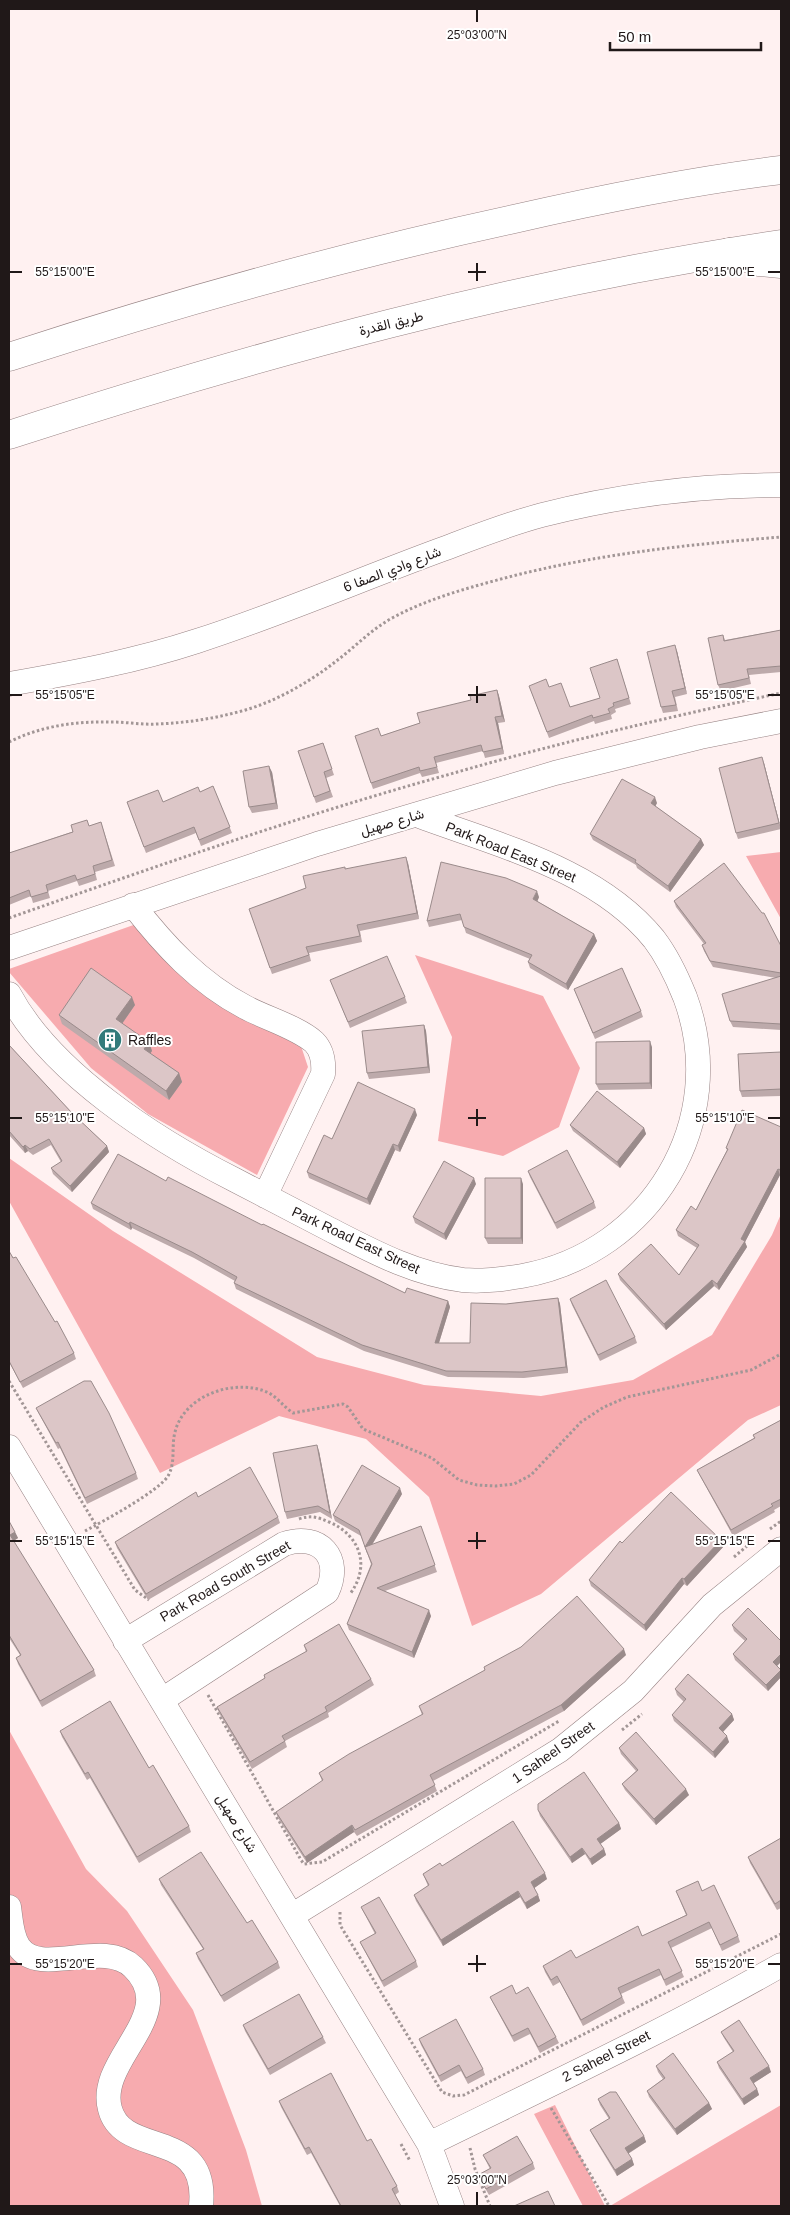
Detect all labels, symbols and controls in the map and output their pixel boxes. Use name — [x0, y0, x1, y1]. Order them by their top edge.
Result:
scale bar — [610, 20, 761, 52]
text: 25°03'00"N — [447, 28, 507, 42]
text: 50 m — [618, 28, 651, 45]
text: 55°15'00"E — [35, 265, 95, 279]
text: 55°15'00"E — [695, 265, 755, 279]
street label: طريق القدرة — [357, 307, 425, 340]
street label: شارع وادي الصفا 6 — [341, 543, 445, 599]
text: 55°15'05"E — [35, 688, 95, 702]
text: 55°15'05"E — [695, 688, 755, 702]
street label: شارع صهيل — [358, 805, 427, 842]
street label: Park Road East Street — [443, 818, 579, 886]
building icon: Raffles — [97, 1027, 123, 1053]
place label: Raffles — [128, 1032, 171, 1048]
text: 55°15'10"E — [35, 1111, 95, 1125]
text: 55°15'10"E — [695, 1111, 755, 1125]
street label: Park Road East Street — [289, 1203, 423, 1277]
text: 55°15'15"E — [35, 1534, 95, 1548]
text: 55°15'15"E — [695, 1534, 755, 1548]
street label: Park Road South Street — [157, 1537, 293, 1625]
street label: 1 Saheel Street — [509, 1718, 597, 1786]
street label: شارع صهيل — [211, 1791, 261, 1857]
text: 55°15'20"E — [35, 1957, 95, 1971]
text: 55°15'20"E — [695, 1957, 755, 1971]
street label: 2 Saheel Street — [559, 2027, 653, 2085]
text: 25°03'00"N — [447, 2173, 507, 2187]

